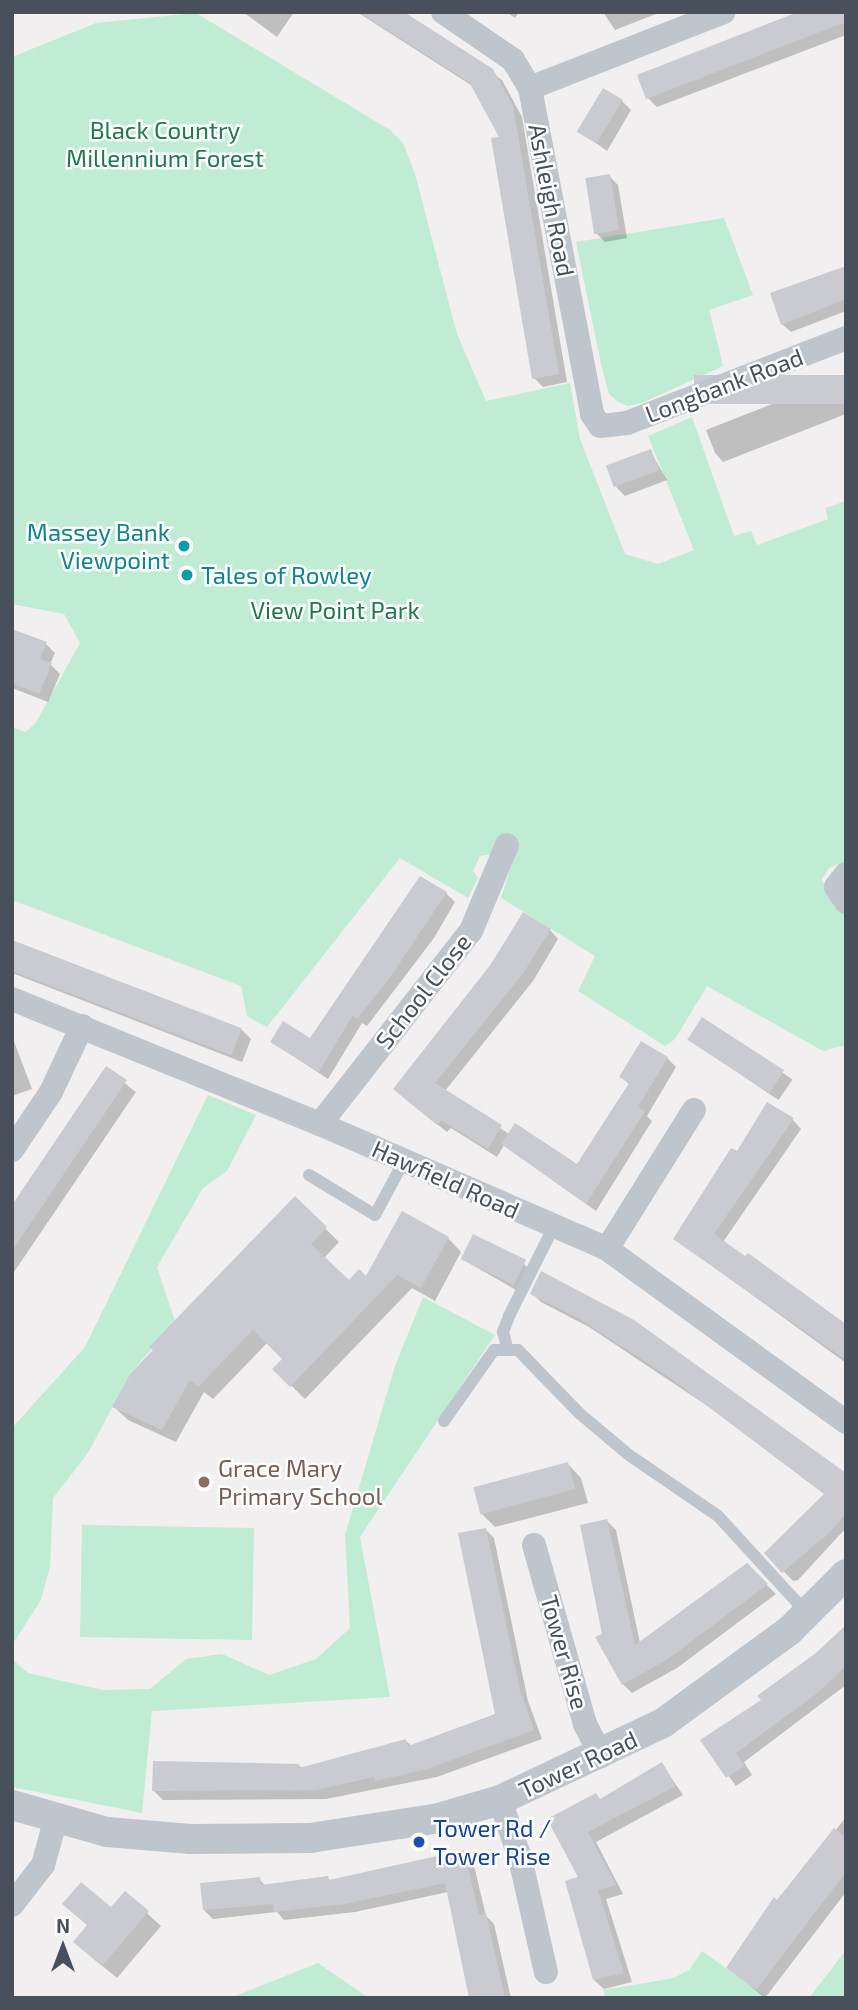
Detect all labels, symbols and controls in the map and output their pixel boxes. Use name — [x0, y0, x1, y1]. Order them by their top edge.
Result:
park label: Black Country Millennium Forest — [66, 116, 264, 172]
street label: Ashleigh Road — [523, 121, 581, 279]
street label: Longbank Road — [641, 342, 807, 428]
place label: Massey Bank Viewpoint — [26, 518, 170, 574]
marker: Massey Bank Viewpoint — [176, 538, 192, 554]
place label: Tales of Rowley — [201, 561, 372, 589]
marker: Tales of Rowley — [179, 567, 195, 583]
park label: View Point Park — [250, 596, 420, 624]
street label: School Close — [369, 928, 477, 1054]
street label: Hawfield Road — [368, 1134, 524, 1224]
place label: Grace Mary Primary School — [218, 1454, 383, 1510]
marker: Grace Mary Primary School — [196, 1474, 212, 1490]
street label: Tower Rise — [535, 1591, 595, 1713]
street label: Tower Road — [514, 1724, 642, 1804]
place label: Tower Rd / Tower Rise — [433, 1814, 552, 1870]
marker: Tower Rd / Tower Rise — [411, 1834, 427, 1850]
north arrow — [28, 1912, 98, 1982]
text: N — [56, 1914, 70, 1937]

